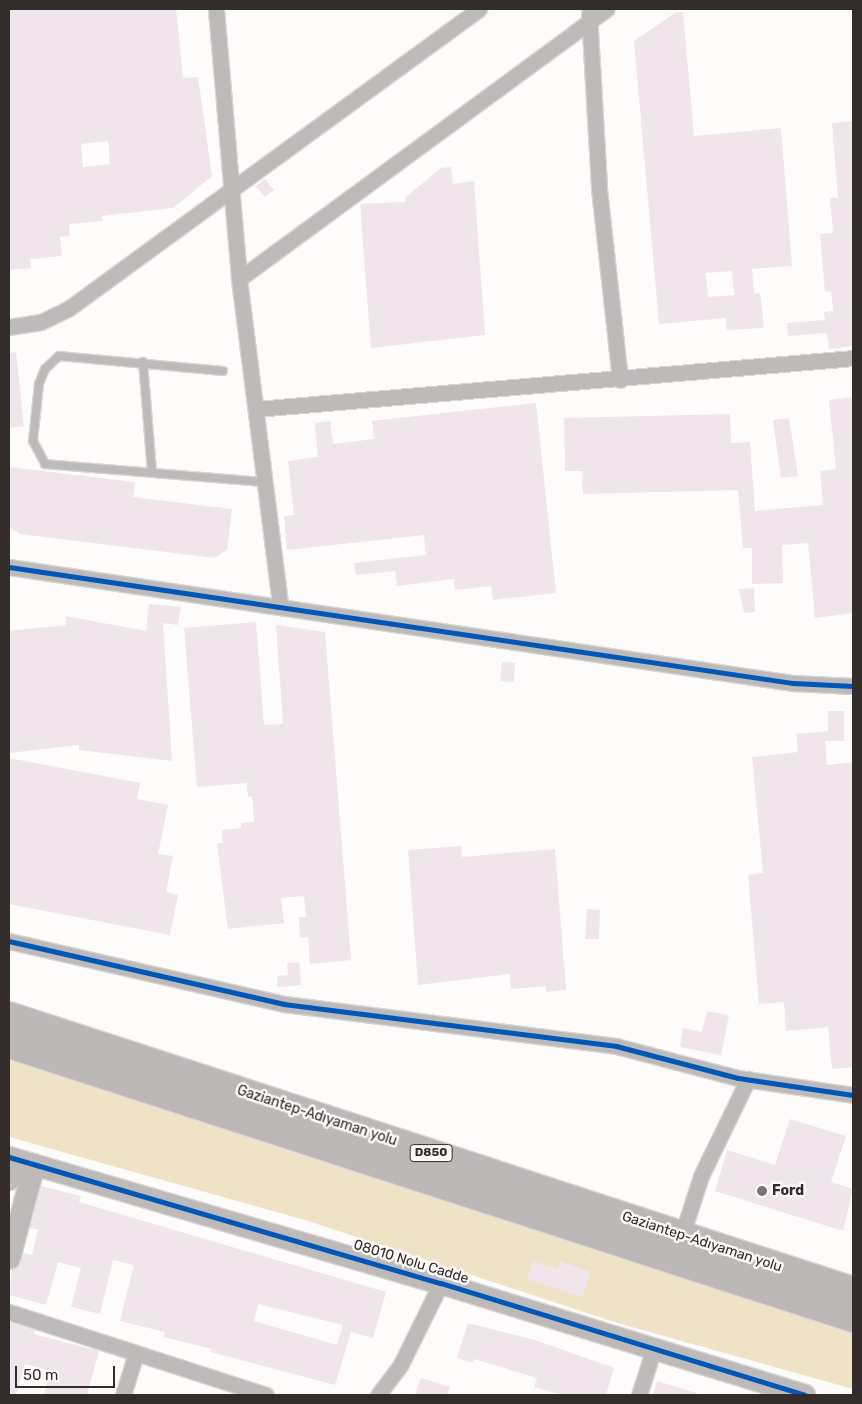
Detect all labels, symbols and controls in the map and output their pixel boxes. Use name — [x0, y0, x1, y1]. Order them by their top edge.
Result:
street label: Gaziantep-Adıyaman yolu — [235, 1082, 399, 1150]
road number: D850 — [408, 1144, 454, 1162]
place label: Ford — [772, 1183, 804, 1199]
marker: Ford — [756, 1185, 768, 1197]
street label: Gaziantep-Adıyaman yolu — [620, 1208, 784, 1276]
street label: 08010 Nolu Cadde — [351, 1236, 471, 1288]
scale bar — [18, 1356, 118, 1388]
text: 50 m — [23, 1366, 58, 1384]

